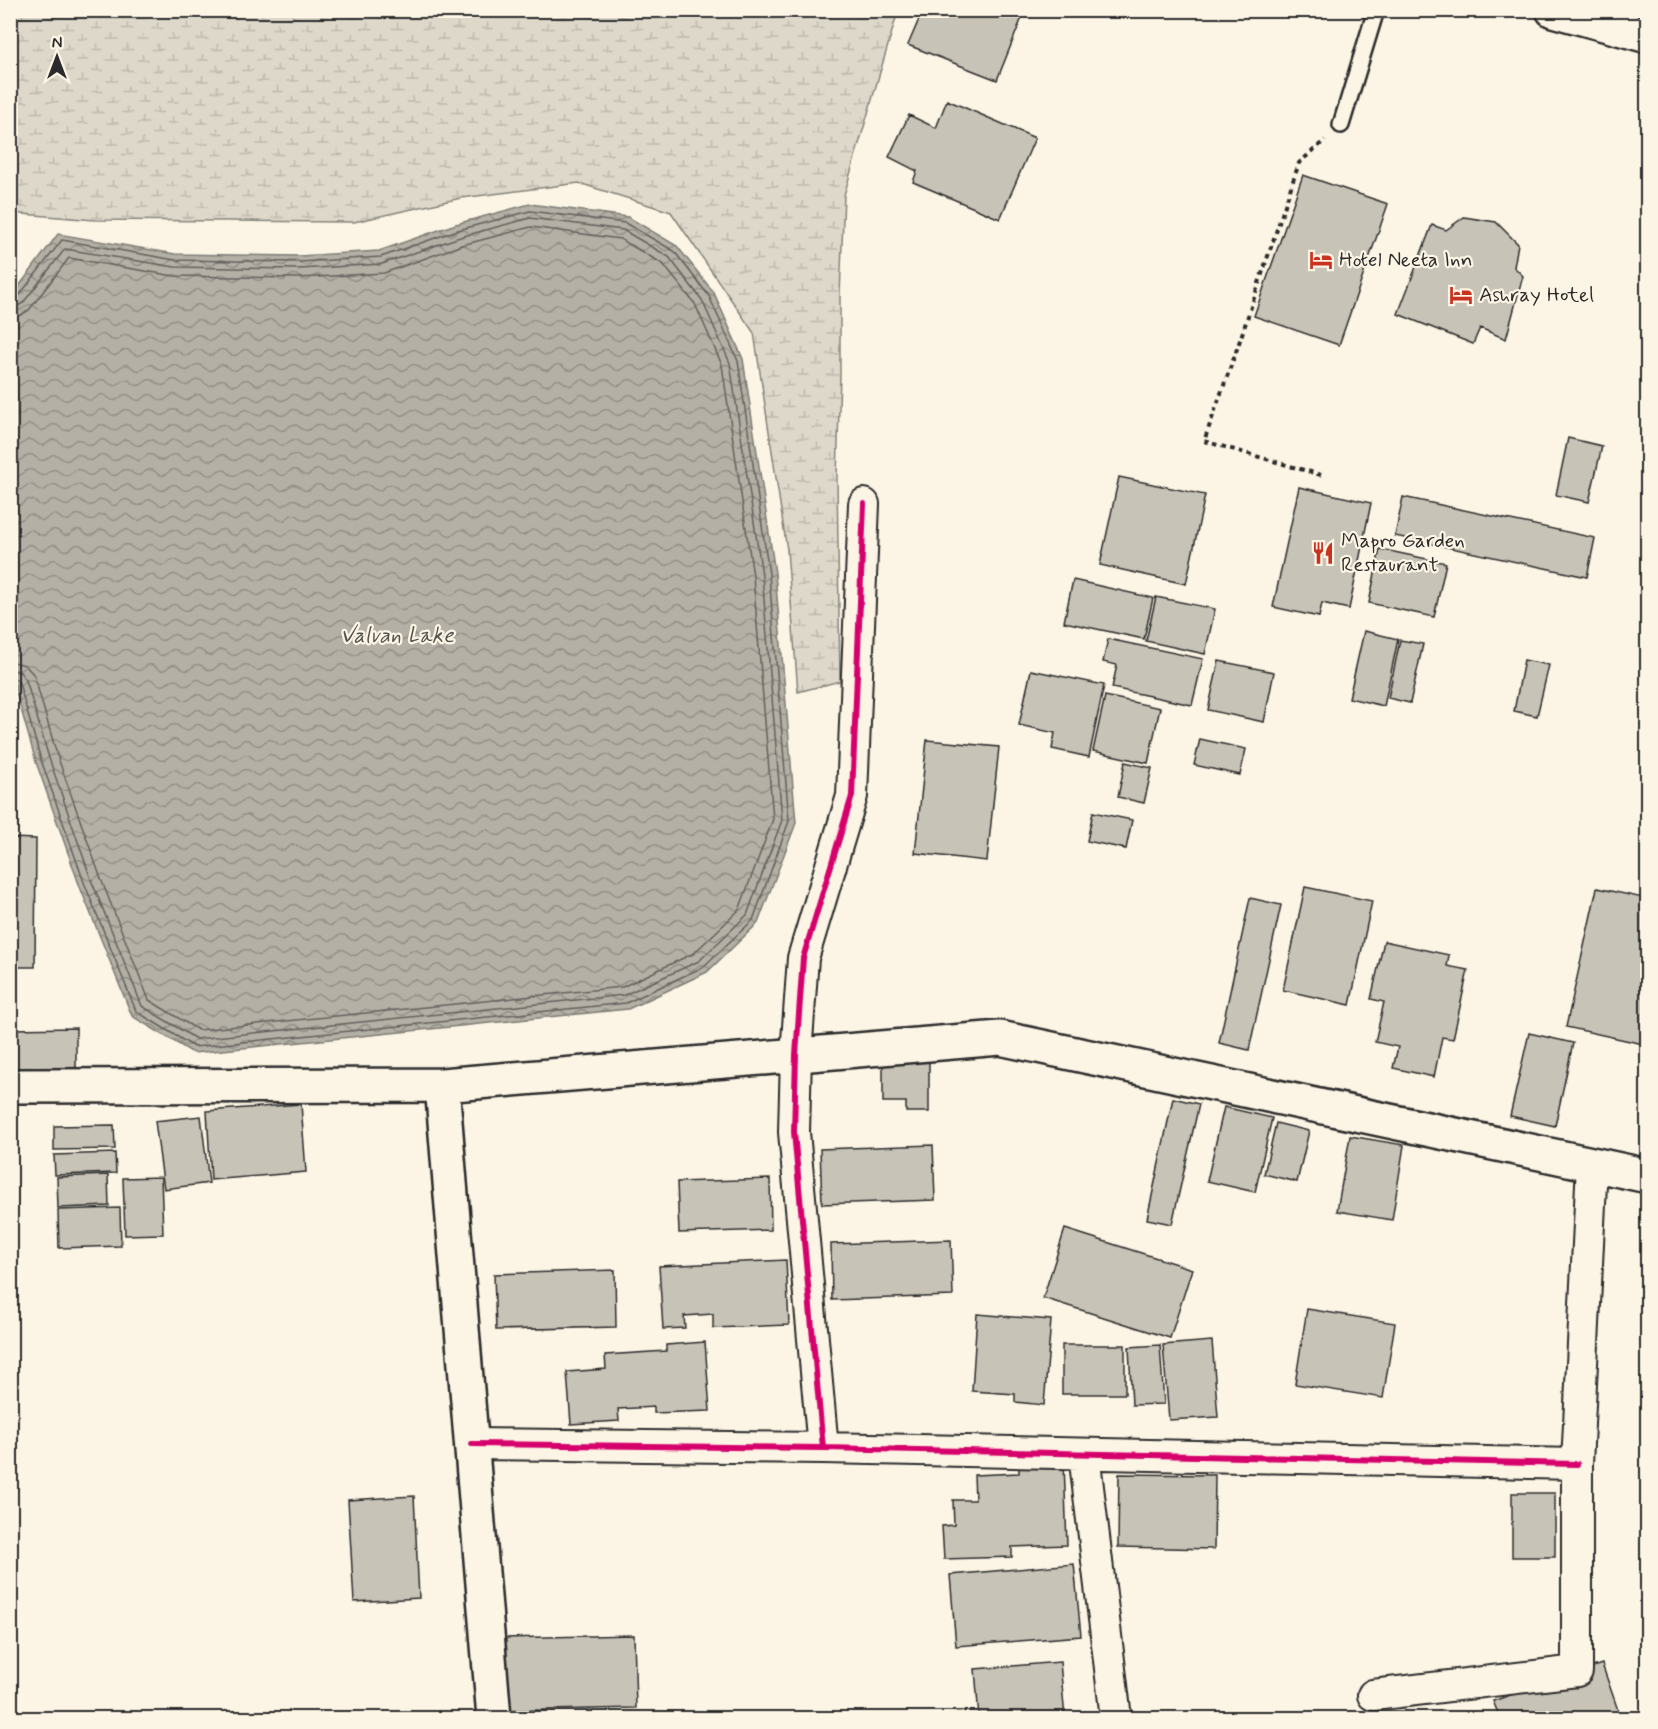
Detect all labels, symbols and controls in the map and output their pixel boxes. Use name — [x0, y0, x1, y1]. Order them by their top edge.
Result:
north arrow — [27, 27, 87, 87]
text: N — [52, 33, 62, 54]
place label: Hotel Neeta Inn — [1339, 246, 1473, 274]
hotel icon: Hotel Neeta Inn — [1308, 247, 1334, 273]
place label: Ashray Hotel — [1479, 281, 1594, 309]
hotel icon: Ashray Hotel — [1448, 282, 1474, 308]
place label: Mapro Garden Restaurant — [1341, 527, 1465, 579]
restaurant icon: Mapro Garden Restaurant — [1310, 540, 1336, 566]
water label: Valvan Lake — [340, 622, 455, 650]

